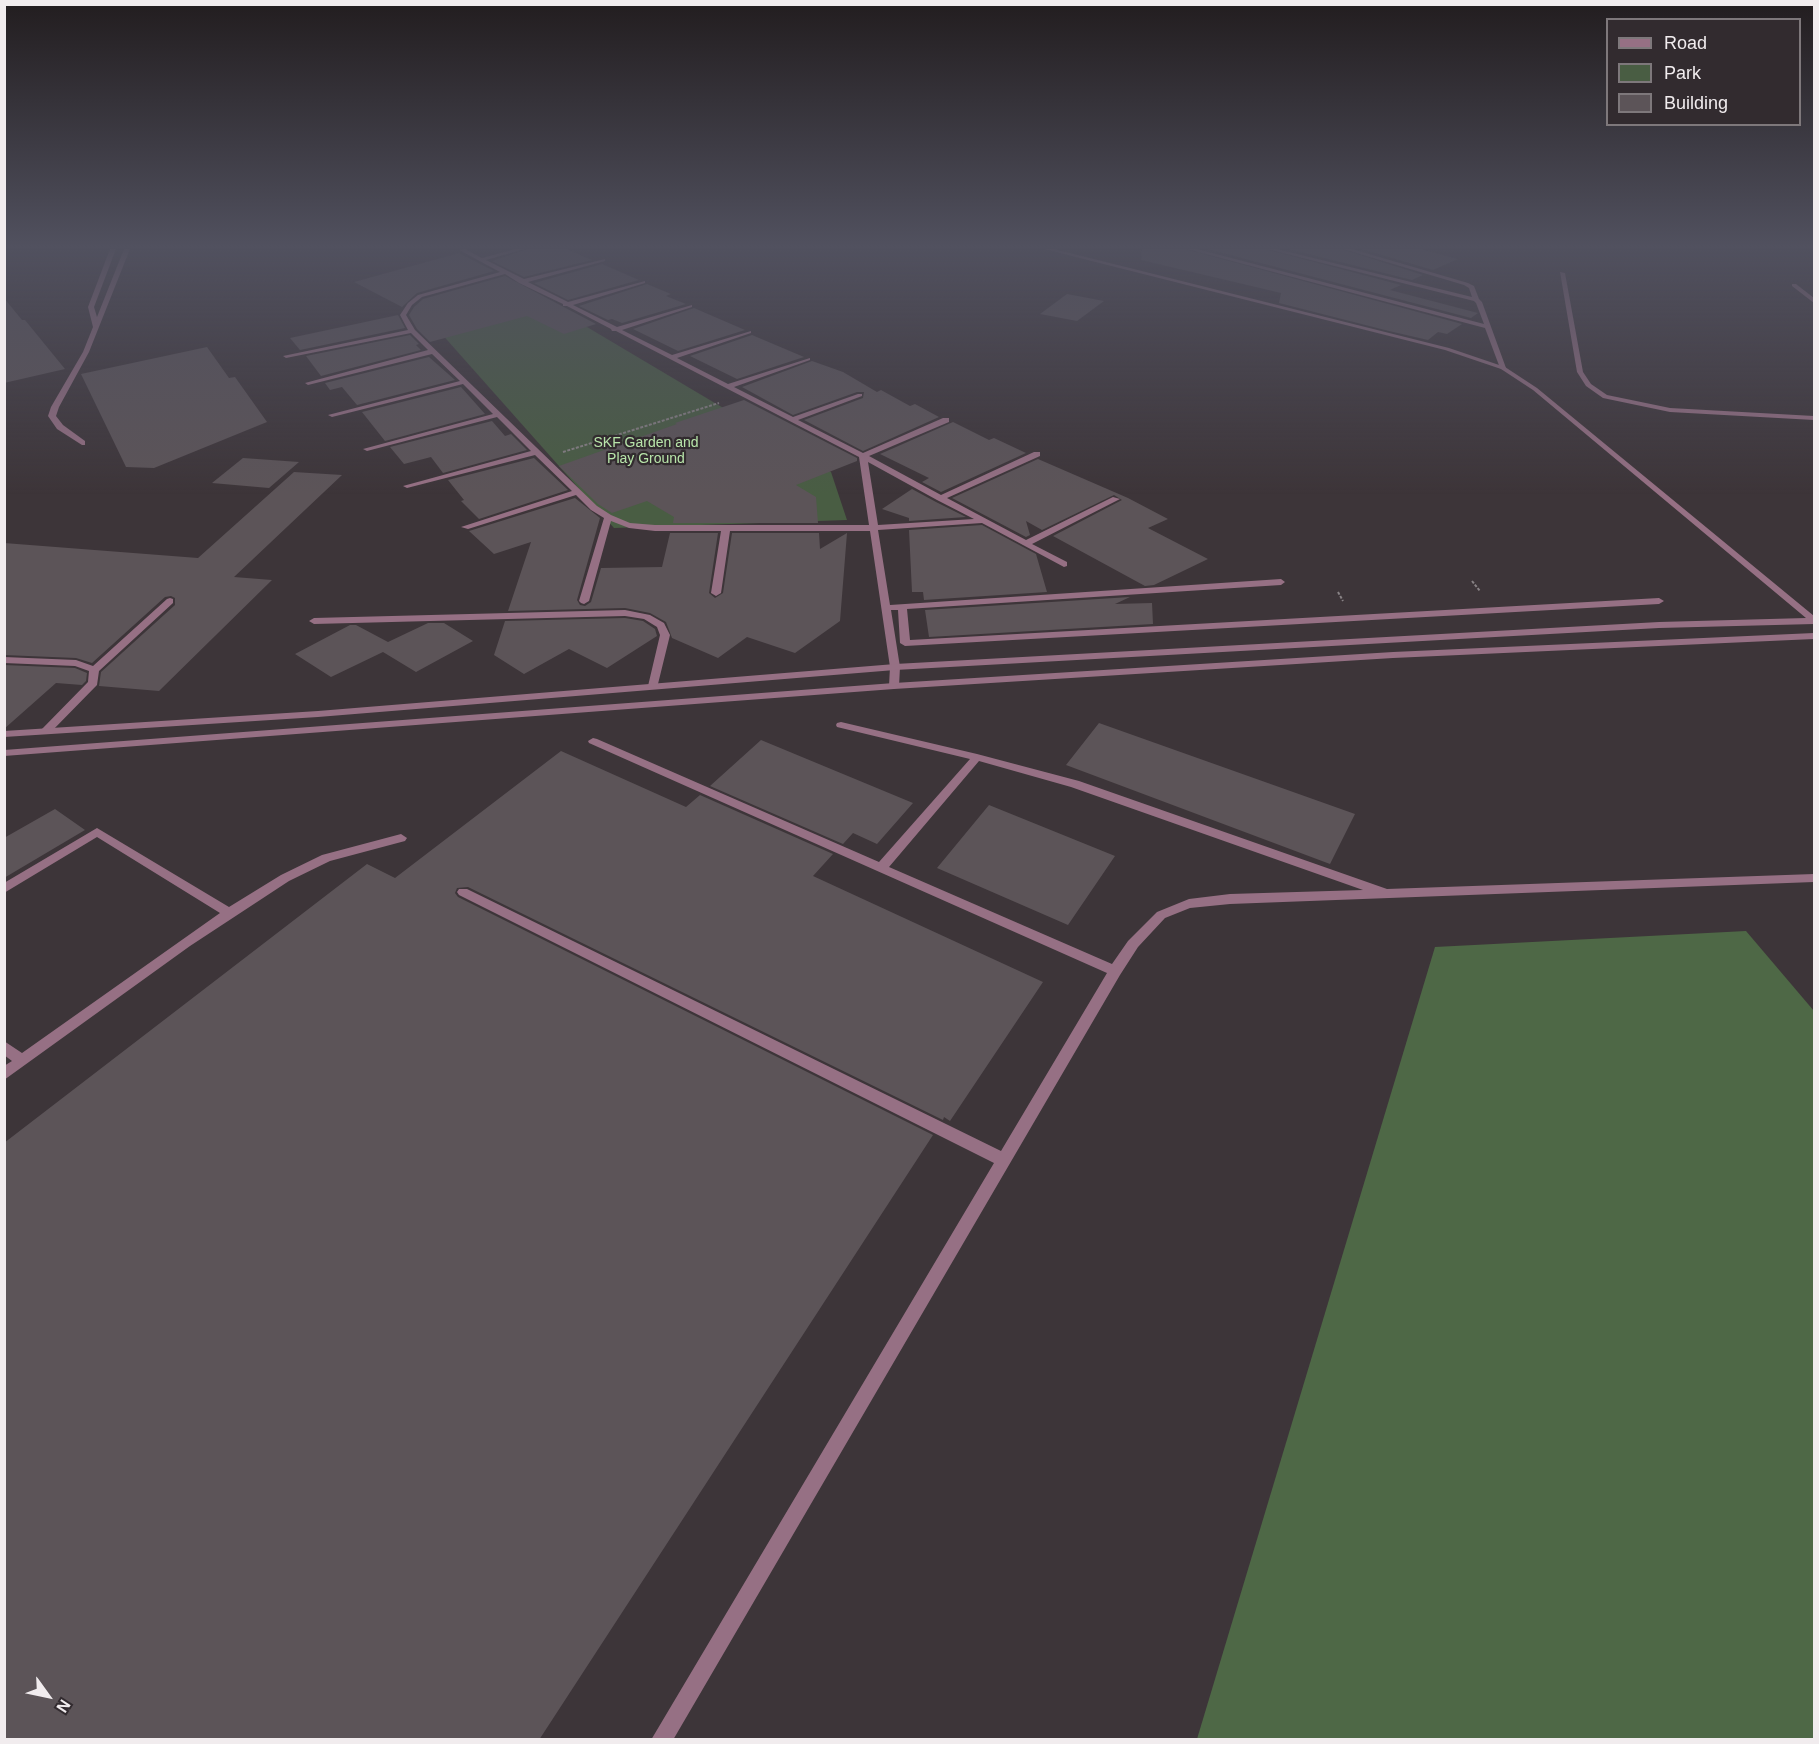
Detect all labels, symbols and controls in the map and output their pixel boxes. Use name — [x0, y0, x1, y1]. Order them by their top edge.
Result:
legend — [1606, 18, 1801, 126]
text: Road — [1664, 33, 1707, 53]
text: Park — [1664, 63, 1701, 83]
text: Building — [1664, 93, 1728, 113]
park label: SKF Garden and Play Ground — [593, 435, 699, 467]
north arrow — [18, 1666, 78, 1726]
text: N — [53, 1697, 74, 1716]

